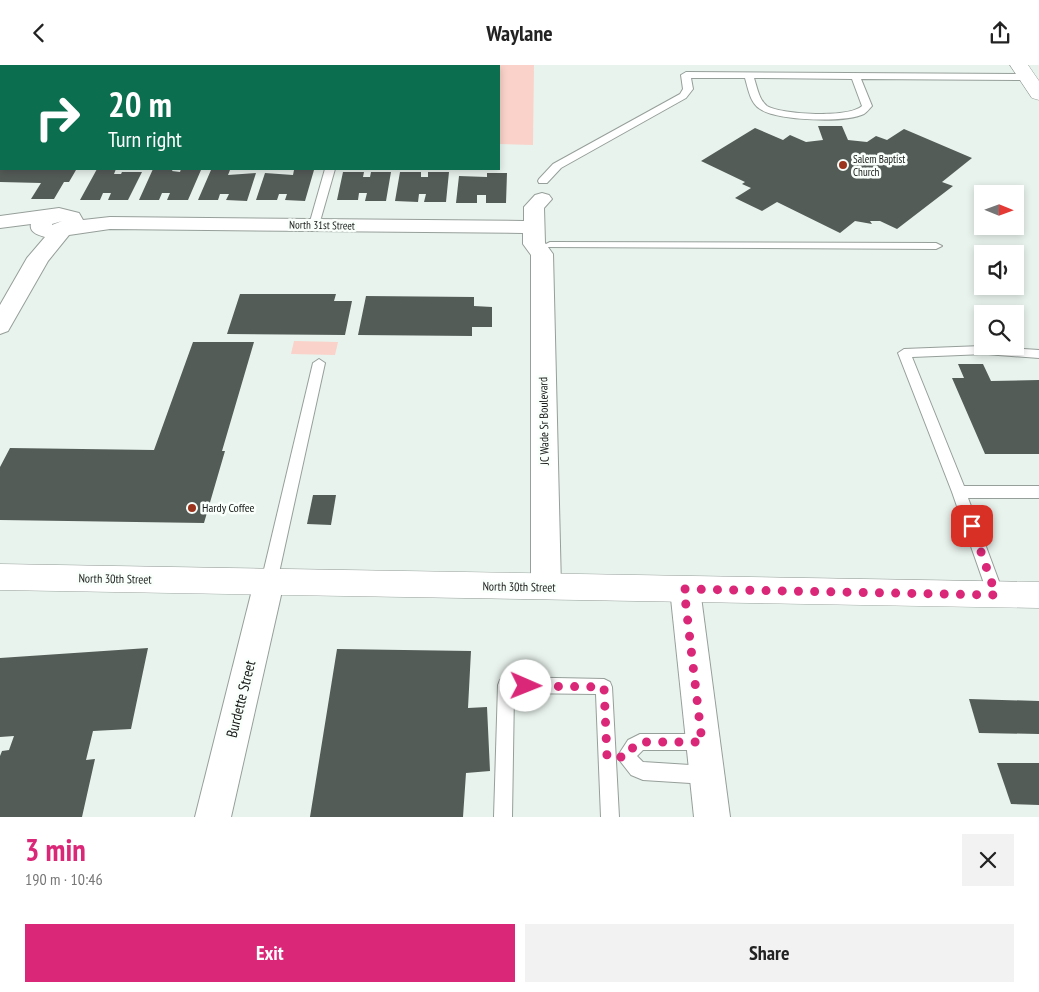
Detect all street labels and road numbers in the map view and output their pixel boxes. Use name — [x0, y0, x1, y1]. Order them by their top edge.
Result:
street label: North 31st Street — [289, 217, 355, 233]
street label: JC Wade Sr Boulevard — [535, 377, 552, 466]
street label: North 30th Street — [78, 570, 152, 587]
street label: North 30th Street — [482, 578, 556, 595]
street label: Burdette Street — [222, 658, 259, 739]

